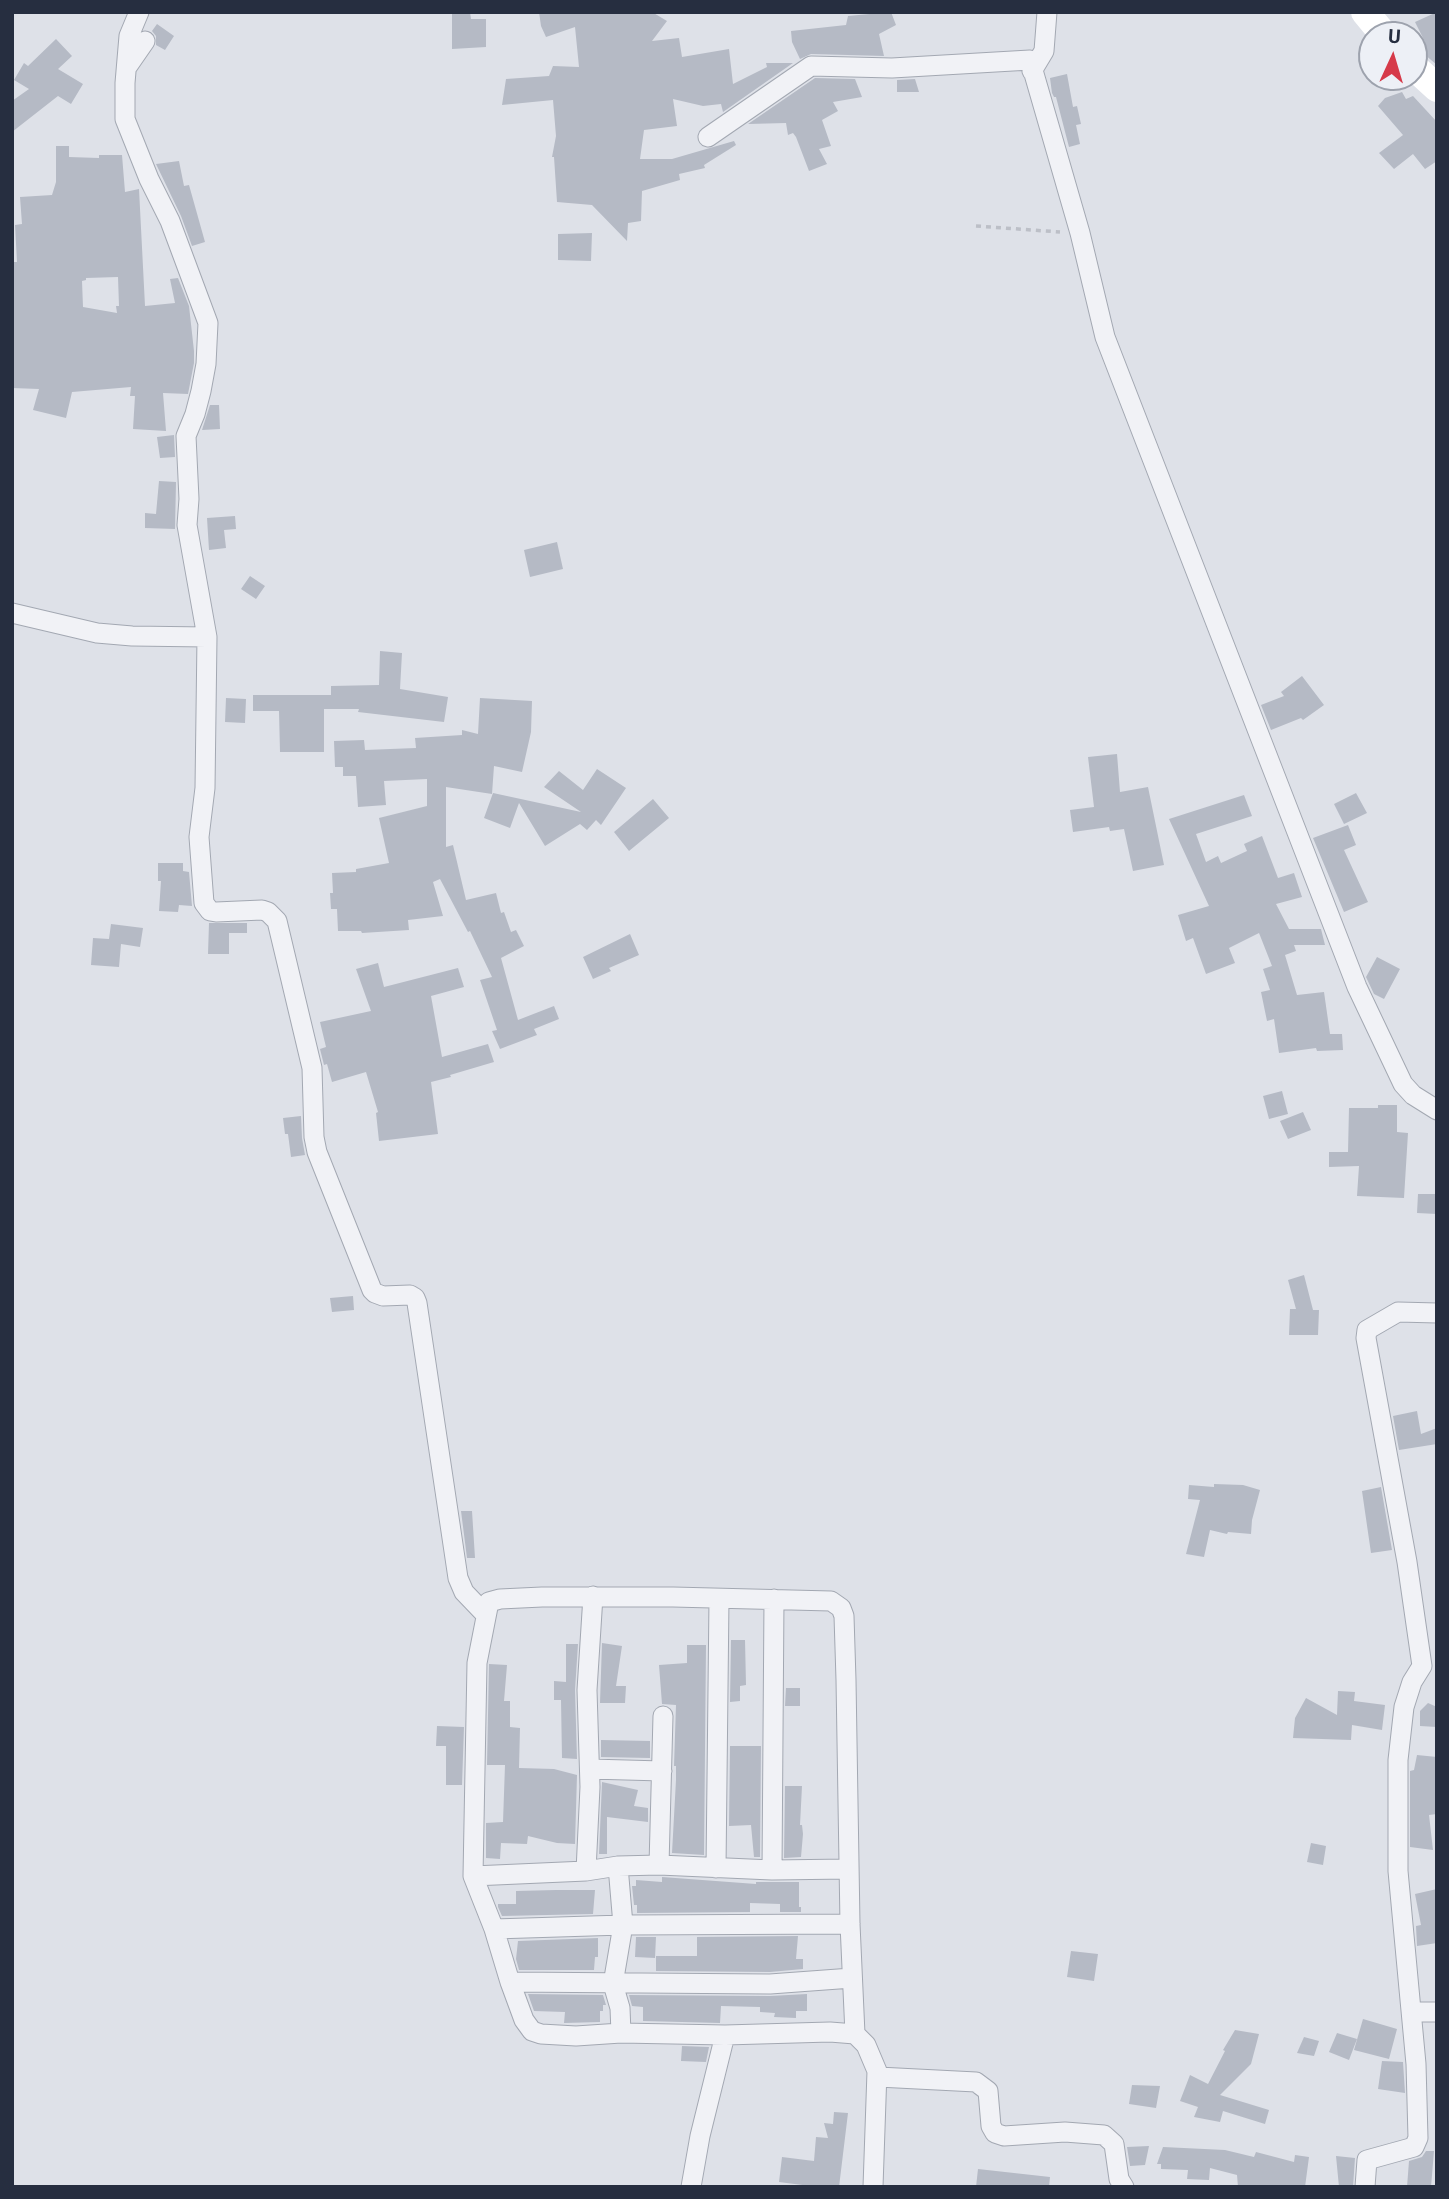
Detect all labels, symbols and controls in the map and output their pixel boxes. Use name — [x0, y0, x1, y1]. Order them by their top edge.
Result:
north arrow — [1358, 21, 1428, 91]
text: U — [1387, 25, 1401, 48]

